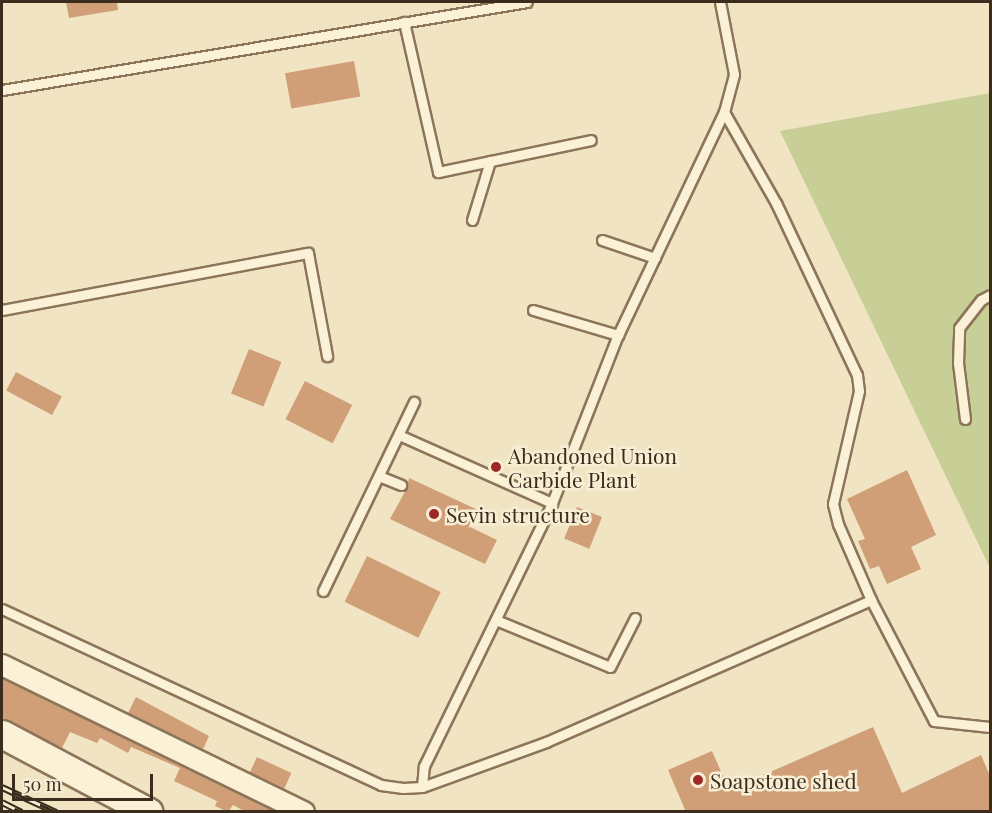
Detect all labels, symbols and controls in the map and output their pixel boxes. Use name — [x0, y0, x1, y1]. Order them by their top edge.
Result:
place label: Abandoned Union Carbide Plant — [508, 442, 677, 492]
marker: Abandoned Union Carbide Plant — [489, 460, 503, 474]
place label: Sevin structure — [446, 501, 590, 527]
marker: Sevin structure — [427, 507, 441, 521]
scale bar — [15, 762, 156, 800]
place label: Soapstone shed — [710, 767, 857, 793]
text: 50 m — [23, 772, 62, 796]
marker: Soapstone shed — [691, 773, 705, 787]

